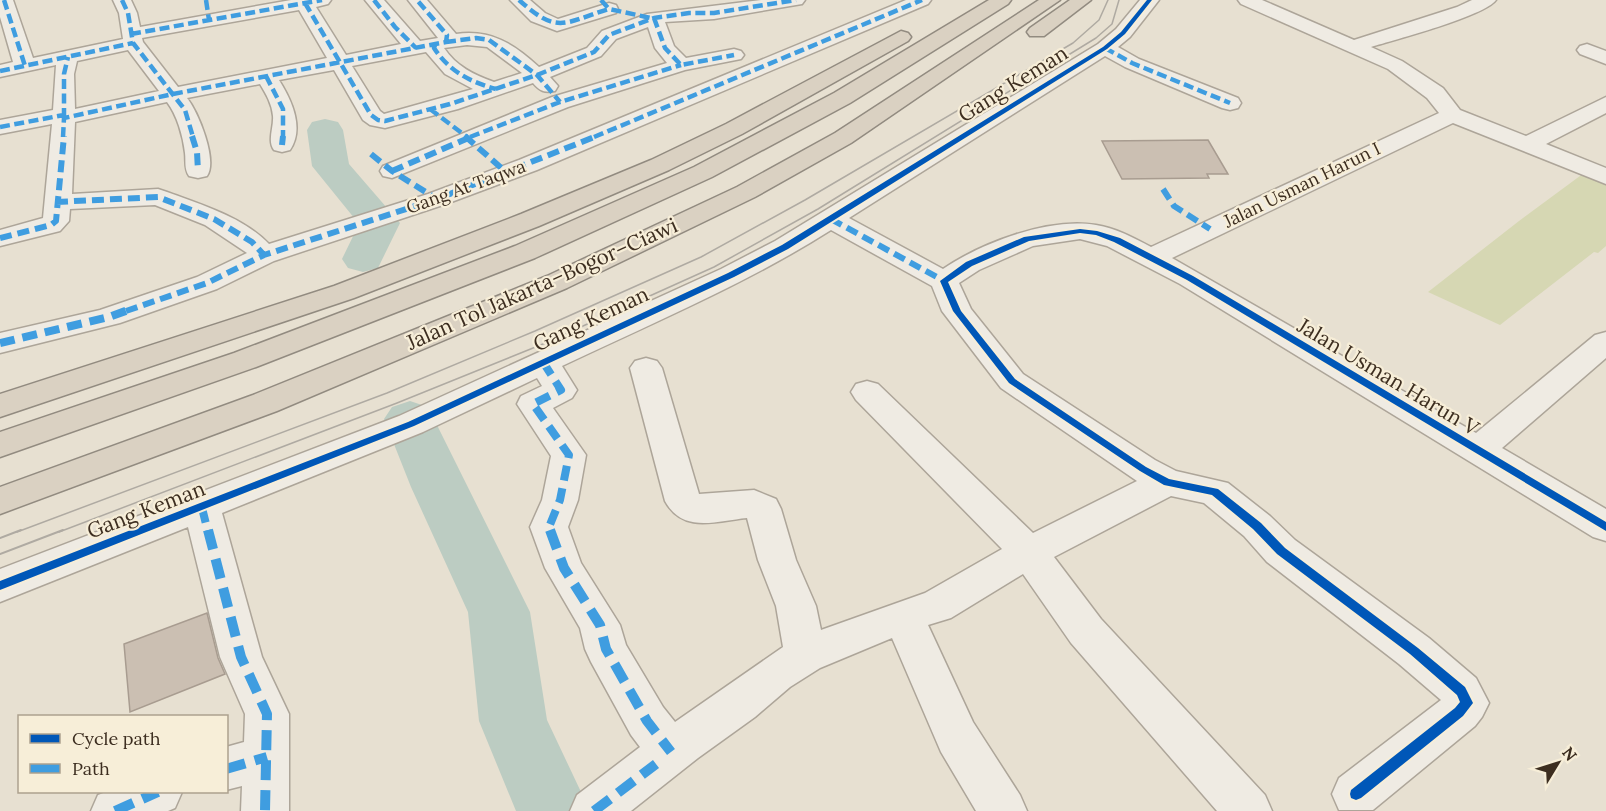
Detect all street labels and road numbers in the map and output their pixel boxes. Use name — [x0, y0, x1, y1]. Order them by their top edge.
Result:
street label: Gang Keman — [953, 39, 1073, 128]
street label: Jalan Usman Harun I — [1219, 137, 1384, 233]
street label: Gang At Taqwa — [403, 154, 529, 219]
street label: Jalan Tol Jakarta–Bogor–Ciawi — [401, 211, 682, 356]
street label: Gang Keman — [529, 280, 653, 357]
street label: Jalan Usman Harun V — [1292, 311, 1485, 442]
street label: Gang Keman — [83, 475, 209, 544]

